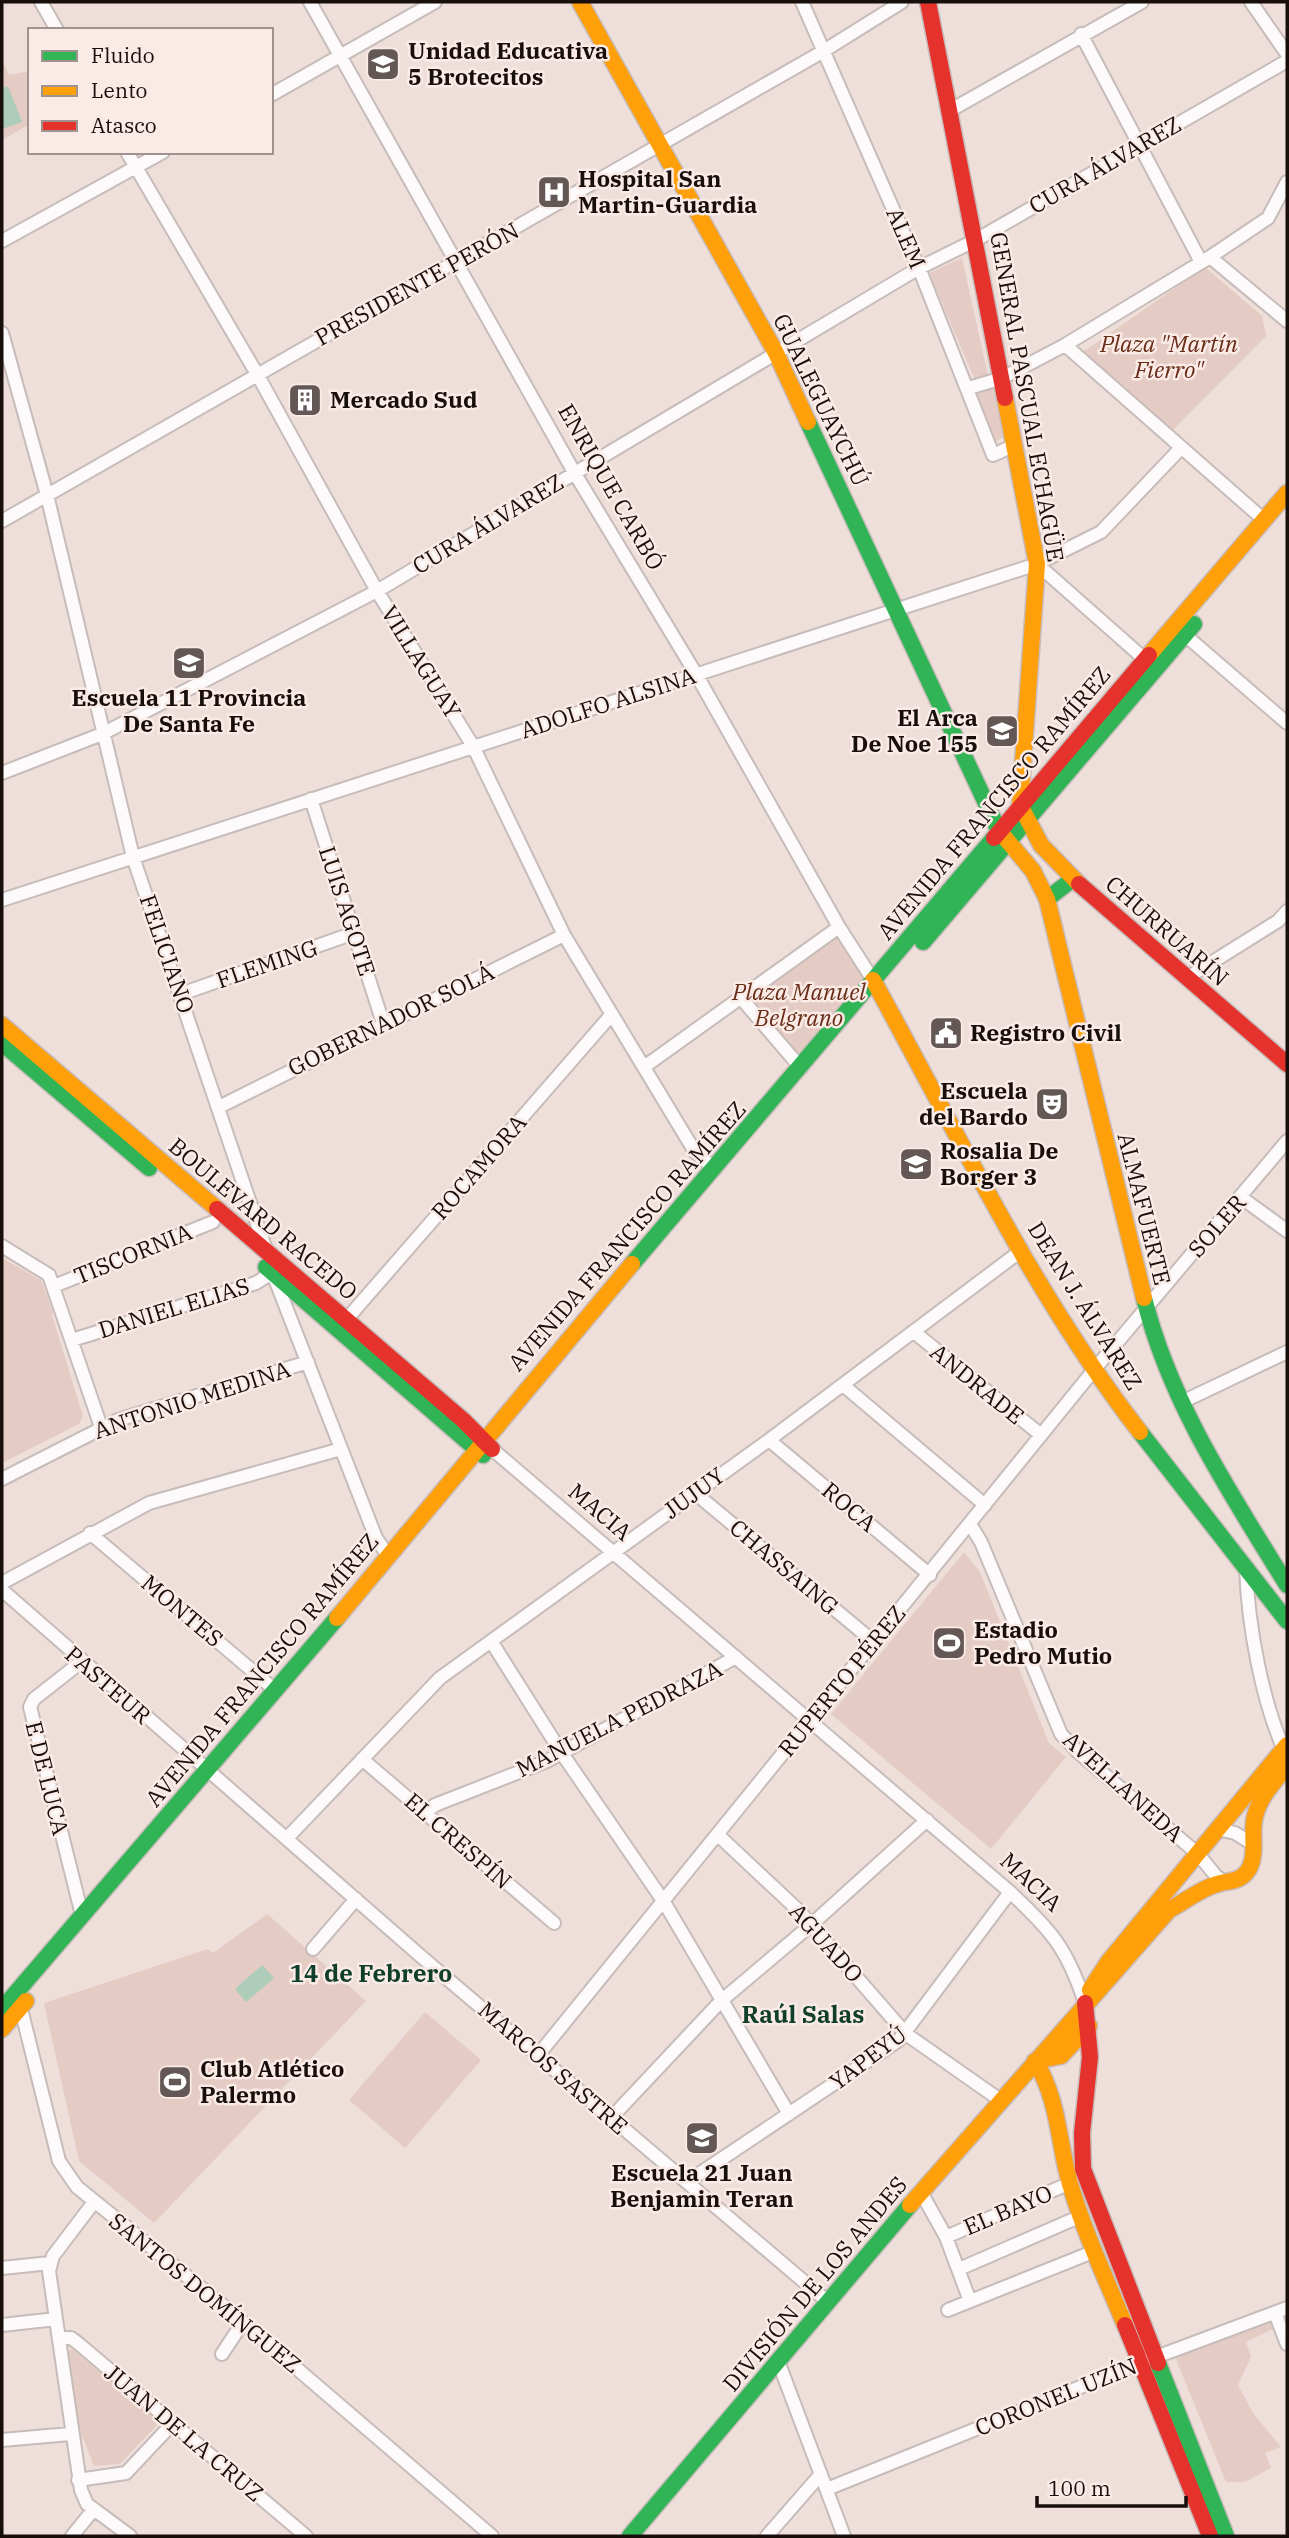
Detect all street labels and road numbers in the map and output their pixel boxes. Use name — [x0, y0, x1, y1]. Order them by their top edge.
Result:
street label: CURA ÁLVAREZ — [1023, 108, 1186, 220]
street label: ALEM — [880, 202, 934, 273]
street label: PRESIDENTE PERÓN — [309, 215, 524, 352]
street label: GENERAL PASCUAL ECHAGÜE — [984, 230, 1072, 564]
street label: GUALEGUAYCHÚ — [767, 308, 877, 491]
street label: ENRIQUE CARBÓ — [552, 398, 672, 575]
street label: CURA ÁLVAREZ — [406, 466, 569, 580]
street label: VILLAGUAY — [375, 599, 469, 724]
street label: AVENIDA FRANCISCO RAMÍREZ — [870, 659, 1117, 945]
street label: ADOLFO ALSINA — [516, 660, 699, 745]
street label: LUIS AGOTE — [313, 842, 383, 979]
street label: CHURRUARÍN — [1100, 868, 1236, 992]
street label: FELICIANO — [134, 890, 202, 1017]
street label: FLEMING — [212, 932, 321, 994]
street label: GOBERNADOR SOLÁ — [282, 956, 499, 1082]
street label: AVENIDA FRANCISCO RAMÍREZ — [501, 1094, 752, 1377]
street label: ROCAMORA — [424, 1107, 532, 1225]
street label: ALMAFUERTE — [1112, 1129, 1178, 1288]
street label: BOULEVARD RACEDO — [163, 1130, 364, 1306]
street label: SOLER — [1181, 1187, 1252, 1263]
street label: TISCORNIA — [69, 1216, 196, 1290]
street label: DEAN J. ÁLVAREZ — [1022, 1216, 1150, 1395]
street label: DANIEL ELIAS — [94, 1270, 253, 1344]
street label: ANDRADE — [925, 1336, 1031, 1430]
street label: ANTONIO MEDINA — [90, 1353, 294, 1445]
street label: JUJUY — [657, 1460, 730, 1525]
street label: ROCA — [816, 1475, 883, 1538]
street label: MACIA — [563, 1476, 639, 1547]
street label: CHASSAING — [724, 1512, 846, 1621]
street label: AVENIDA FRANCISCO RAMÍREZ — [138, 1526, 385, 1812]
street label: MONTES — [136, 1567, 230, 1653]
street label: RUPERTO PÉREZ — [771, 1598, 912, 1762]
street label: PASTEUR — [59, 1639, 158, 1730]
street label: MANUELA PEDRAZA — [510, 1653, 727, 1783]
street label: E DE LUCA — [19, 1718, 77, 1838]
street label: AVELLANEDA — [1057, 1724, 1190, 1848]
street label: EL CRESPÍN — [399, 1785, 519, 1895]
street label: MACIA — [994, 1845, 1069, 1918]
street label: AGUADO — [783, 1896, 870, 1988]
street label: MARCOS SASTRE — [473, 1994, 635, 2140]
street label: YAPEYÚ — [823, 2018, 912, 2096]
street label: DIVISIÓN DE LOS ANDES — [715, 2170, 913, 2397]
street label: EL BAYO — [959, 2177, 1057, 2241]
street label: SANTOS DOMÍNGUEZ — [103, 2205, 308, 2379]
street label: CORONEL UZÍN — [970, 2350, 1141, 2442]
street label: JUAN DE LA CRUZ — [99, 2357, 270, 2508]

